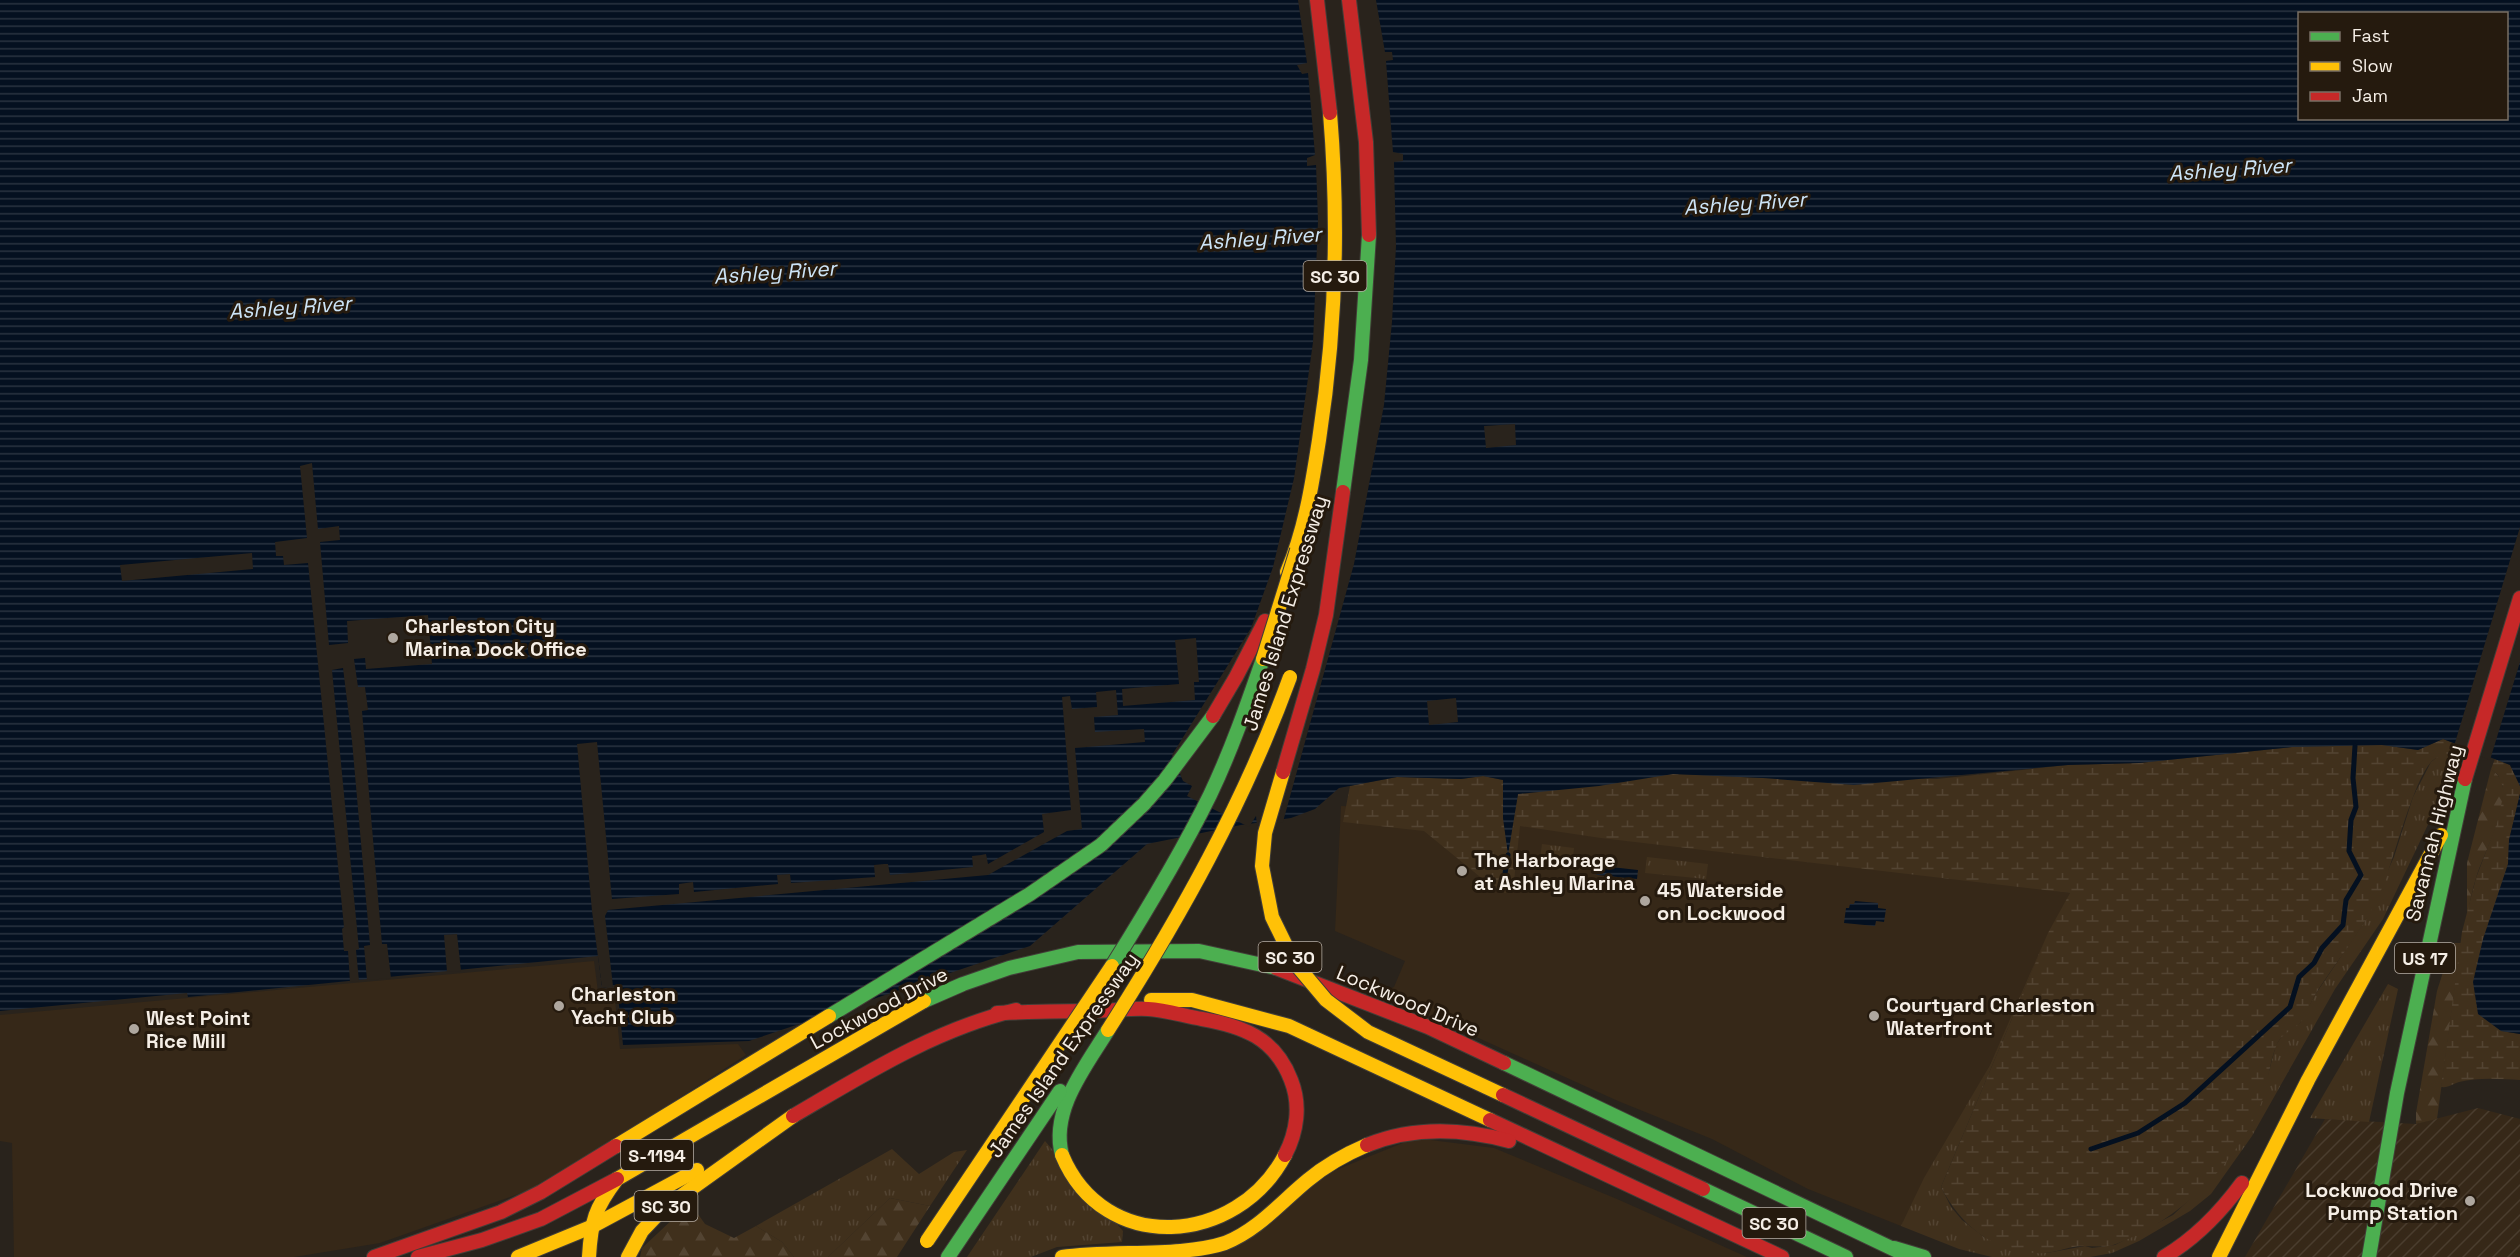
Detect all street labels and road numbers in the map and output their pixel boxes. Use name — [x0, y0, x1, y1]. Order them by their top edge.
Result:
road number: SC 30 — [1304, 261, 1366, 291]
street label: James Island Expressway — [1237, 492, 1333, 734]
street label: Savannah Highway — [2399, 742, 2469, 924]
road number: SC 30 — [1258, 942, 1322, 972]
road number: US 17 — [2395, 943, 2455, 973]
street label: James Island Expressway — [982, 947, 1144, 1163]
street label: Lockwood Drive — [1333, 959, 1483, 1043]
street label: Lockwood Drive — [806, 961, 952, 1055]
road number: S-1194 — [621, 1140, 693, 1170]
road number: SC 30 — [634, 1191, 698, 1221]
road number: SC 30 — [1742, 1208, 1806, 1238]

